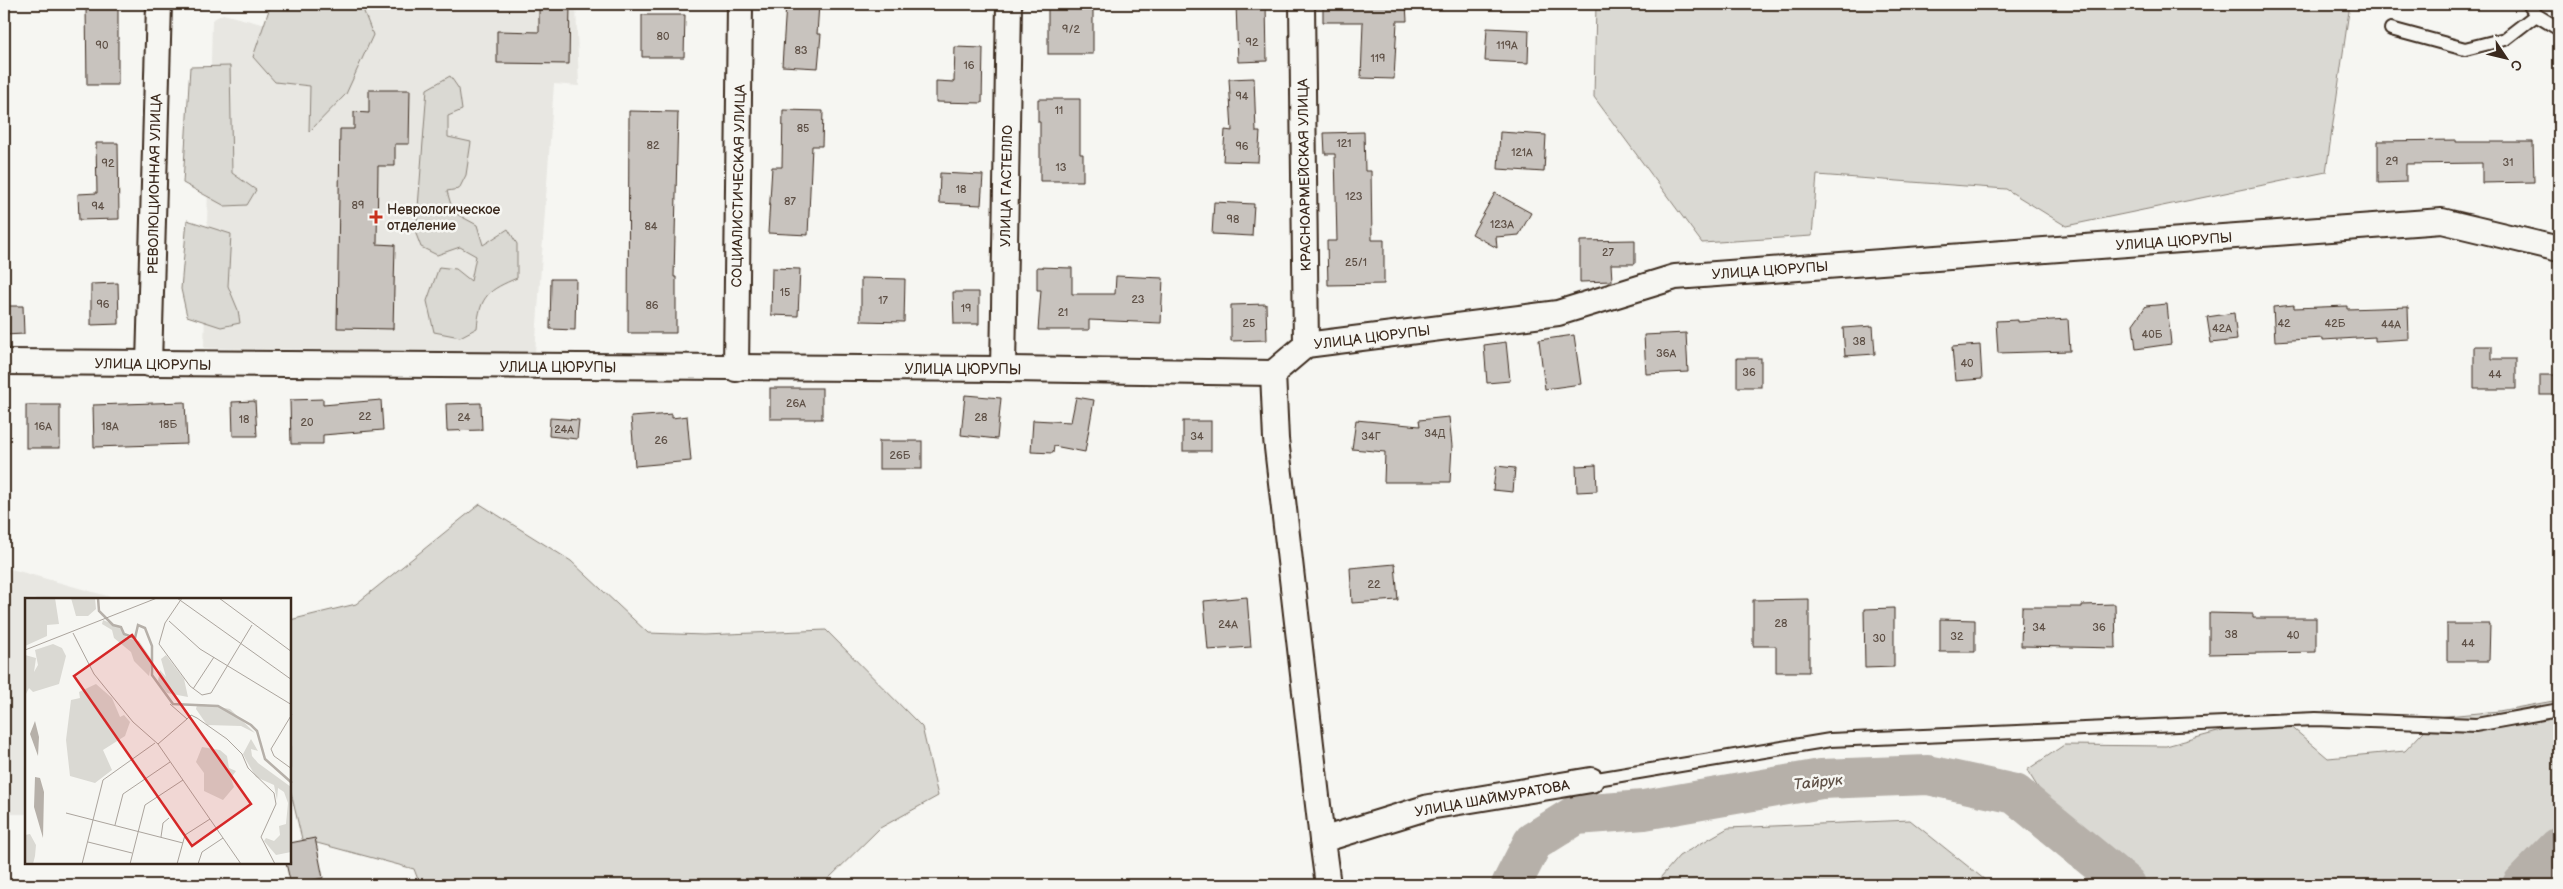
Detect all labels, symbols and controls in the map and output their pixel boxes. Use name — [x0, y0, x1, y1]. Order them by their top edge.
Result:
house number: 9/2 — [1062, 23, 1080, 36]
house number: 80 — [657, 30, 670, 43]
north arrow — [2480, 32, 2530, 82]
house number: 92 — [1246, 36, 1259, 49]
house number: 90 — [96, 39, 109, 52]
house number: 119А — [1496, 39, 1518, 52]
house number: 83 — [794, 44, 808, 57]
house number: 119 — [1371, 52, 1385, 65]
text: С — [2506, 56, 2526, 74]
house number: 16 — [964, 59, 975, 72]
street label: КРАСНОАРМЕЙСКАЯ УЛИЦА — [1294, 78, 1315, 272]
street label: СОЦИАЛИСТИЧЕСКАЯ УЛИЦА — [728, 84, 749, 288]
house number: 94 — [1235, 90, 1249, 103]
street label: РЕВОЛЮЦИОННАЯ УЛИЦА — [144, 93, 165, 275]
house number: 11 — [1055, 104, 1063, 117]
house number: 85 — [797, 122, 809, 135]
street label: УЛИЦА ГАСТЕЛЛО — [997, 125, 1016, 247]
house number: 121 — [1337, 137, 1351, 150]
house number: 82 — [647, 139, 660, 152]
house number: 96 — [1235, 140, 1249, 153]
house number: 121А — [1511, 146, 1533, 159]
house number: 29 — [2386, 155, 2398, 168]
house number: 31 — [2502, 156, 2514, 169]
house number: 92 — [102, 157, 115, 170]
house number: 13 — [1055, 161, 1067, 174]
house number: 18 — [956, 183, 966, 196]
house number: 123 — [1345, 190, 1363, 203]
house number: 87 — [784, 195, 796, 208]
house number: 89 — [352, 199, 364, 212]
house number: 94 — [91, 200, 105, 213]
place label: Неврологическое отделение — [387, 201, 501, 234]
marker: Неврологическое отделение — [369, 210, 383, 224]
house number: 98 — [1227, 213, 1239, 226]
house number: 123А — [1490, 218, 1514, 231]
house number: 84 — [644, 220, 658, 233]
street label: УЛИЦА ЦЮРУПЫ — [2115, 229, 2233, 254]
house number: 27 — [1602, 246, 1615, 259]
house number: 25/1 — [1345, 256, 1367, 269]
street label: УЛИЦА ЦЮРУПЫ — [1711, 258, 1829, 283]
house number: 15 — [780, 286, 790, 299]
house number: 23 — [1131, 293, 1145, 306]
house number: 17 — [878, 294, 888, 307]
house number: 96 — [96, 298, 110, 311]
house number: 86 — [645, 299, 659, 312]
house number: 19 — [961, 302, 971, 315]
house number: 21 — [1058, 306, 1068, 319]
house number: 25 — [1243, 317, 1255, 330]
house number: 42 — [2277, 317, 2291, 330]
house number: 42Б — [2325, 317, 2346, 330]
house number: 44А — [2381, 318, 2401, 331]
street label: УЛИЦА ЦЮРУПЫ — [1313, 322, 1431, 353]
house number: 42А — [2212, 322, 2232, 335]
house number: 40Б — [2142, 328, 2163, 341]
house number: 38 — [1852, 335, 1866, 348]
house number: 36А — [1656, 347, 1676, 360]
street label: УЛИЦА ЦЮРУПЫ — [94, 355, 212, 374]
house number: 40 — [1960, 357, 1974, 370]
street label: УЛИЦА ЦЮРУПЫ — [500, 359, 616, 376]
street label: УЛИЦА ЦЮРУПЫ — [905, 361, 1021, 378]
house number: 36 — [1742, 366, 1756, 379]
house number: 44 — [2488, 368, 2502, 381]
house number: 26А — [786, 397, 806, 410]
house number: 22 — [359, 410, 372, 423]
house number: 24 — [457, 411, 471, 424]
house number: 28 — [975, 411, 987, 424]
house number: 18 — [239, 413, 249, 426]
house number: 20 — [301, 416, 314, 429]
house number: 18Б — [159, 418, 178, 431]
house number: 16А — [34, 420, 52, 433]
house number: 18А — [101, 420, 119, 433]
house number: 24А — [554, 423, 574, 436]
house number: 34Д — [1424, 427, 1446, 440]
house number: 34 — [1190, 430, 1204, 443]
house number: 34Г — [1361, 430, 1381, 443]
house number: 26 — [654, 434, 668, 447]
house number: 26Б — [890, 449, 911, 462]
house number: 22 — [1368, 578, 1381, 591]
inset map — [25, 598, 291, 864]
house number: 28 — [1775, 617, 1787, 630]
house number: 24А — [1218, 618, 1238, 631]
house number: 34 — [2032, 621, 2046, 634]
house number: 36 — [2092, 621, 2106, 634]
house number: 38 — [2224, 628, 2238, 641]
house number: 40 — [2286, 629, 2300, 642]
house number: 32 — [1950, 630, 1964, 643]
house number: 30 — [1872, 632, 1886, 645]
house number: 44 — [2461, 637, 2475, 650]
water label: Тайрук — [1792, 770, 1845, 795]
street label: УЛИЦА ШАЙМУРАТОВА — [1413, 776, 1571, 820]

